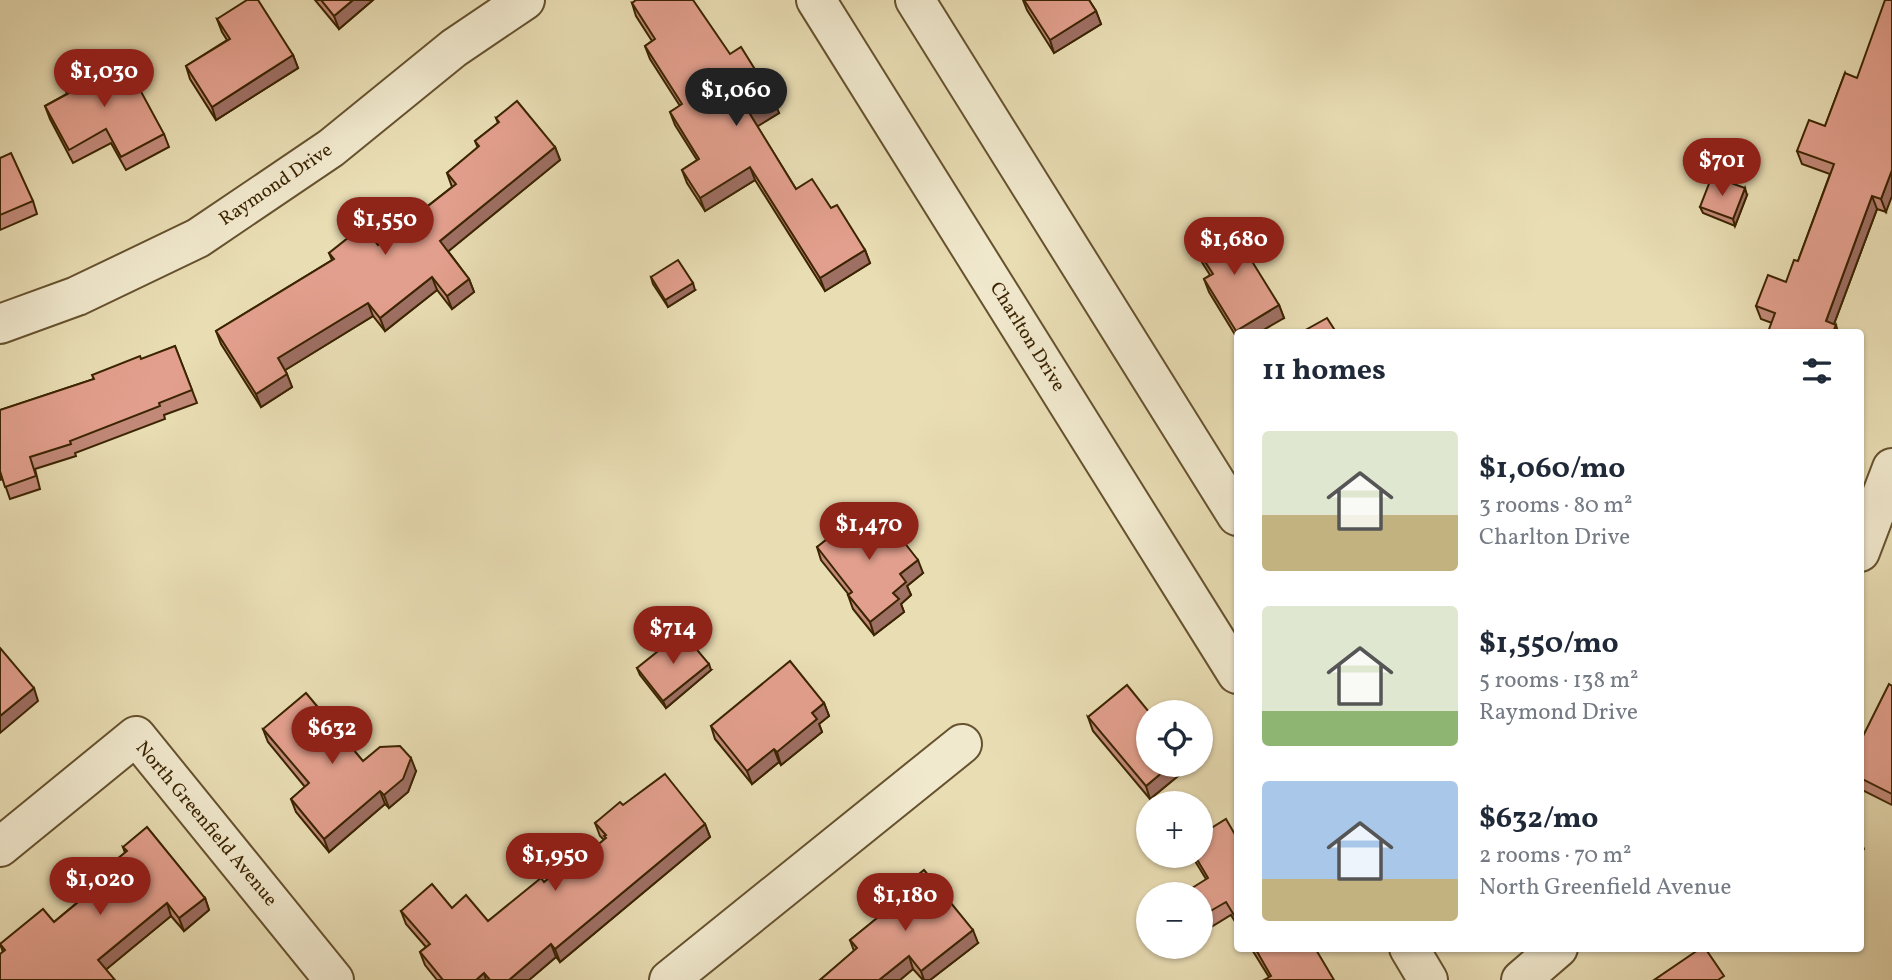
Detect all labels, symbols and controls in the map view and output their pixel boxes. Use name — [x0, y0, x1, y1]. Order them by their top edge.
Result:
pin: $1,030 — [47, 50, 161, 109]
text: $1,030 — [70, 56, 138, 88]
pin: $1,060 — [679, 68, 793, 128]
text: $1,060 — [701, 75, 771, 107]
street label: Raymond Drive — [214, 137, 338, 233]
pin: $701 — [1681, 138, 1763, 198]
text: $701 — [1699, 145, 1745, 177]
pin: $1,550 — [328, 198, 442, 257]
text: $1,550 — [353, 204, 417, 236]
pin: $1,680 — [1177, 218, 1291, 277]
text: $1,680 — [1200, 224, 1268, 256]
street label: Charlton Drive — [983, 277, 1071, 397]
text: 11 homes — [1262, 350, 1386, 392]
icon: filters — [1798, 352, 1836, 390]
text: $1,060/mo — [1479, 448, 1626, 490]
icon: home — [1318, 459, 1402, 543]
text: 3 rooms · 80 m² — [1479, 490, 1632, 522]
pin: $1,470 — [812, 503, 926, 562]
text: $1,470 — [836, 509, 902, 541]
text: Charlton Drive — [1479, 522, 1630, 554]
pin: $714 — [632, 606, 714, 666]
text: $714 — [649, 613, 697, 645]
text: $1,550/mo — [1479, 623, 1619, 665]
icon: home — [1318, 634, 1402, 718]
text: 5 rooms · 138 m² — [1479, 665, 1639, 697]
text: Raymond Drive — [1479, 697, 1638, 729]
map controls — [1136, 700, 1213, 959]
button: locate — [1136, 700, 1213, 777]
pin: $632 — [291, 706, 373, 766]
text: $632 — [307, 713, 357, 745]
street label: North Greenfield Avenue — [129, 736, 283, 912]
button: + — [1136, 791, 1213, 868]
text: $632/mo — [1479, 798, 1598, 840]
icon: home — [1318, 809, 1402, 893]
pin: $1,950 — [498, 834, 612, 893]
text: $1,950 — [522, 840, 588, 872]
text: 2 rooms · 70 m² — [1479, 840, 1632, 872]
pin: $1,020 — [43, 858, 157, 917]
text: $1,020 — [66, 864, 134, 896]
text: North Greenfield Avenue — [1479, 872, 1731, 904]
pin: $1,180 — [848, 874, 962, 933]
text: $1,180 — [873, 880, 937, 912]
button: − — [1136, 882, 1213, 959]

